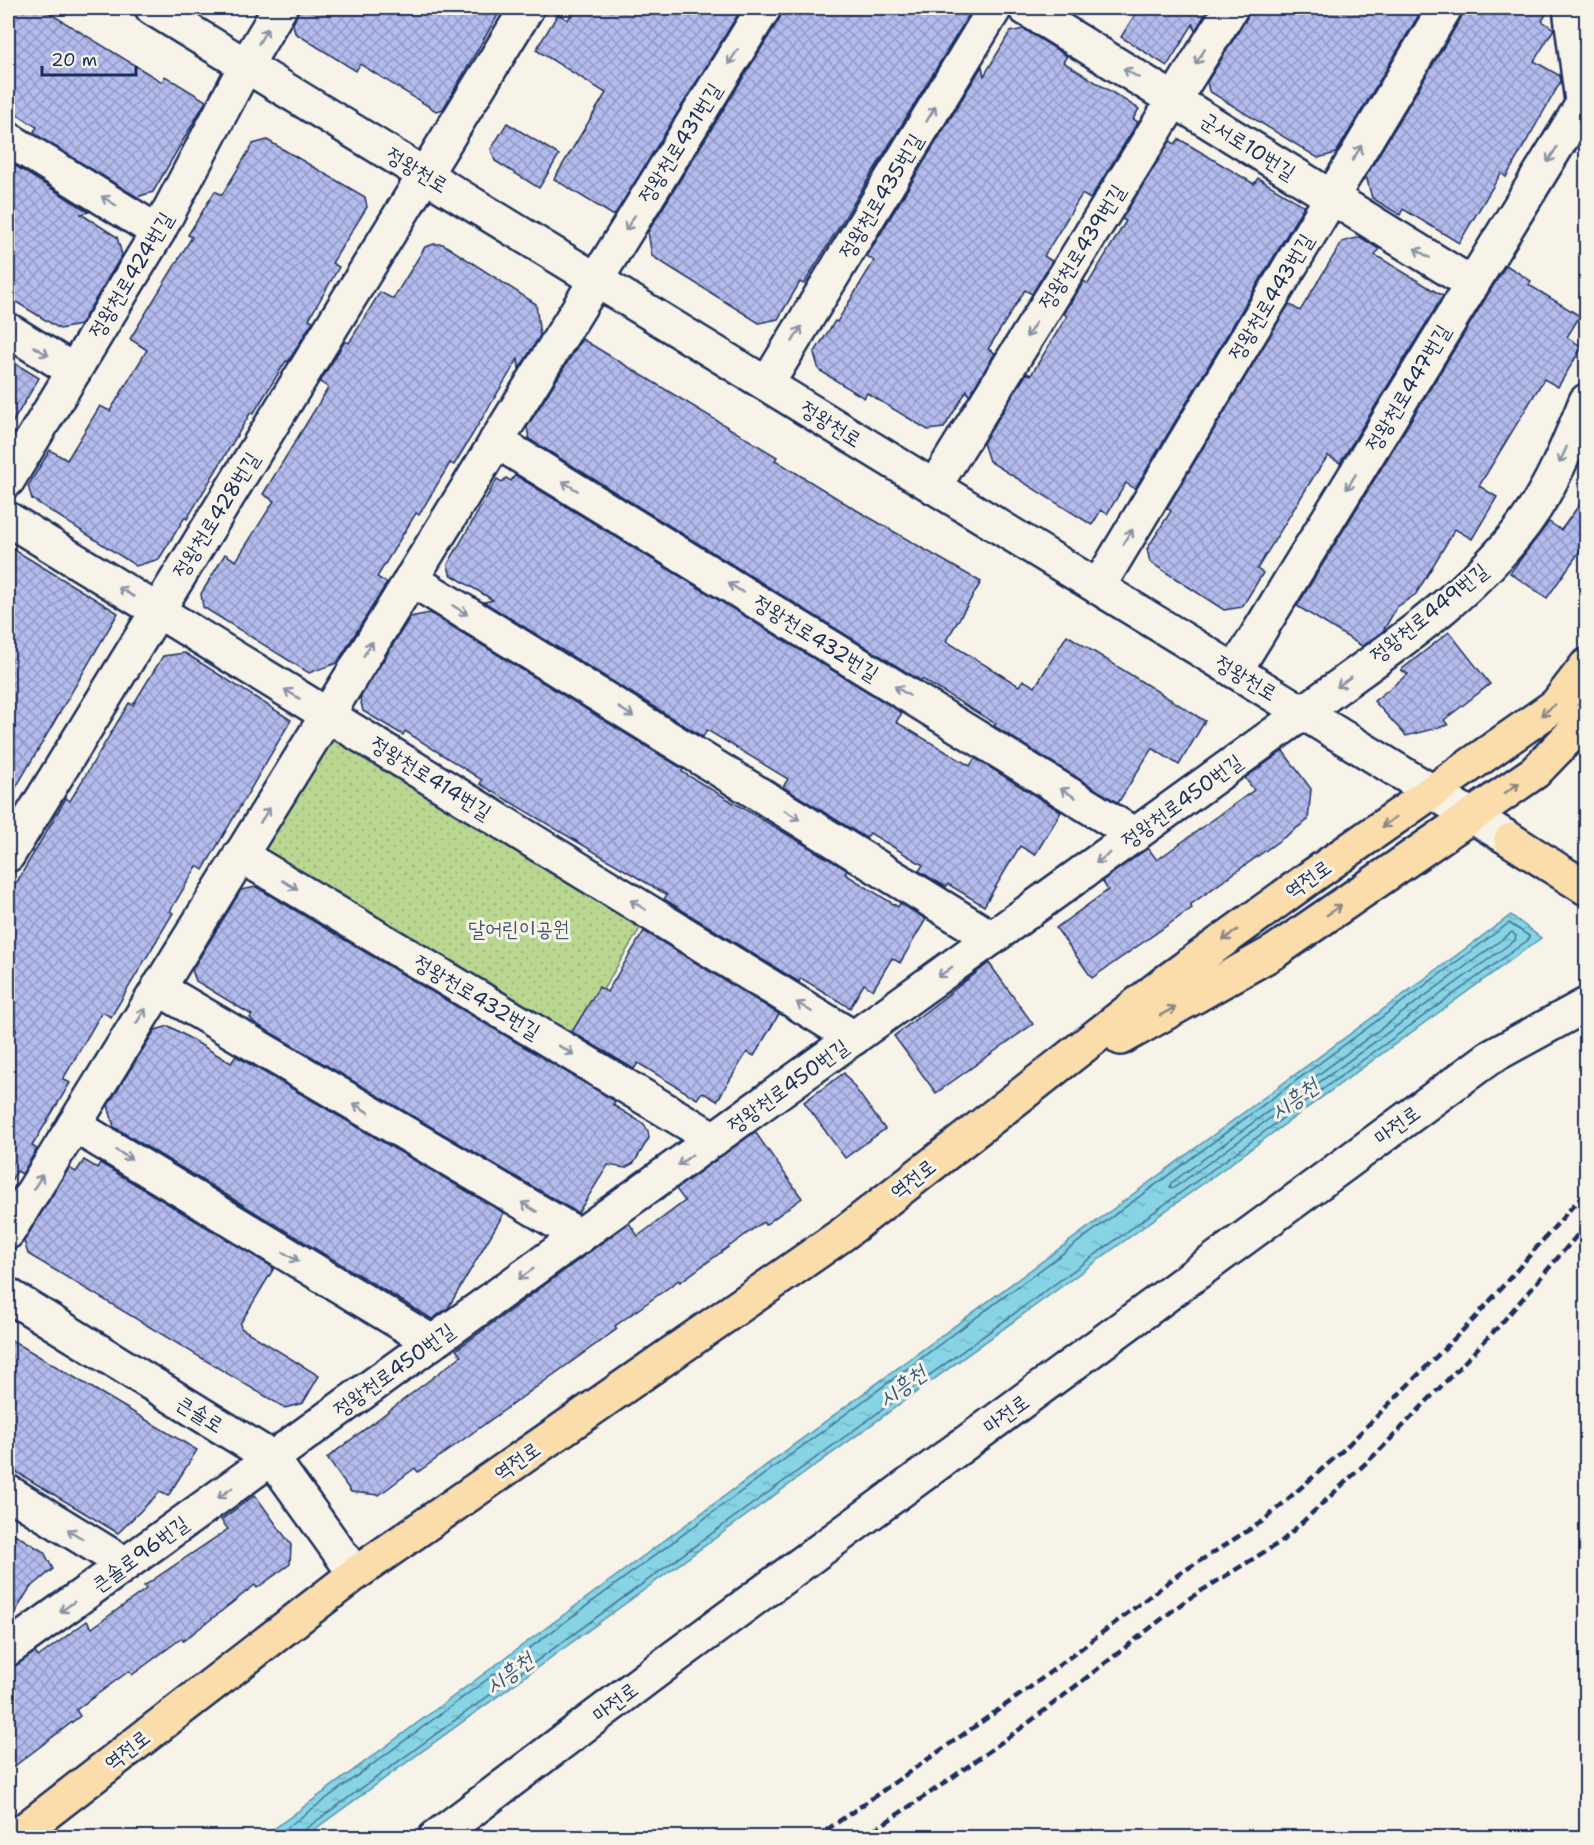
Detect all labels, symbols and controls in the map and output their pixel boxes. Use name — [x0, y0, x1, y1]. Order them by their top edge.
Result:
one-way arrow — [258, 28, 269, 46]
scale bar — [42, 39, 136, 77]
text: 20 m — [51, 48, 97, 72]
one-way arrow — [727, 48, 739, 65]
one-way arrow — [1194, 48, 1206, 65]
one-way arrow — [1123, 67, 1140, 79]
street label: 정왕천로431번길 — [632, 77, 728, 209]
one-way arrow — [924, 105, 937, 122]
street label: 군서로10번길 — [1195, 106, 1301, 186]
street label: 정왕천로435번길 — [833, 128, 930, 264]
street label: 정왕천로 — [381, 141, 453, 199]
one-way arrow — [1352, 145, 1364, 162]
one-way arrow — [1545, 146, 1558, 163]
street label: 정왕천로439번길 — [1032, 179, 1132, 315]
one-way arrow — [101, 195, 118, 207]
street label: 정왕천로424번길 — [82, 207, 180, 343]
one-way arrow — [624, 214, 636, 231]
street label: 정왕천로443번길 — [1222, 228, 1320, 366]
one-way arrow — [1414, 247, 1431, 259]
street label: 정왕천로447번길 — [1359, 319, 1457, 457]
one-way arrow — [1025, 321, 1037, 338]
one-way arrow — [791, 326, 803, 343]
one-way arrow — [32, 345, 49, 357]
street label: 정왕천로 — [795, 394, 867, 454]
one-way arrow — [1557, 445, 1569, 463]
street label: 정왕천로428번길 — [166, 447, 266, 583]
one-way arrow — [1345, 473, 1357, 490]
one-way arrow — [562, 479, 579, 491]
one-way arrow — [1123, 529, 1135, 546]
street label: 정왕천로449번길 — [1364, 557, 1494, 669]
one-way arrow — [728, 582, 745, 594]
one-way arrow — [118, 585, 135, 597]
street label: 정왕천로432번길 — [748, 588, 884, 688]
one-way arrow — [451, 604, 468, 616]
one-way arrow — [362, 641, 374, 658]
street label: 정왕천로 — [1210, 649, 1282, 707]
one-way arrow — [1336, 676, 1352, 689]
one-way arrow — [894, 684, 911, 696]
one-way arrow — [284, 687, 301, 699]
one-way arrow — [1541, 703, 1557, 716]
one-way arrow — [617, 707, 634, 719]
street label: 정왕천로414번길 — [365, 730, 497, 826]
street label: 정왕천로450번길 — [1116, 748, 1248, 854]
one-way arrow — [1504, 782, 1520, 794]
one-way arrow — [1060, 787, 1077, 799]
one-way arrow — [260, 807, 272, 824]
one-way arrow — [783, 809, 800, 821]
one-way arrow — [1382, 816, 1398, 828]
one-way arrow — [1095, 852, 1111, 864]
street label: 역전로 — [1279, 853, 1337, 905]
one-way arrow — [282, 880, 299, 892]
one-way arrow — [630, 899, 647, 911]
one-way arrow — [1326, 904, 1342, 916]
park label: 달어린이공원 — [468, 915, 570, 943]
one-way arrow — [1223, 929, 1239, 941]
street label: 정왕천로432번길 — [409, 948, 545, 1046]
one-way arrow — [937, 966, 953, 978]
one-way arrow — [796, 1001, 813, 1013]
one-way arrow — [1159, 1005, 1176, 1017]
one-way arrow — [135, 1008, 147, 1025]
street label: 정왕천로450번길 — [722, 1033, 854, 1139]
one-way arrow — [557, 1045, 574, 1057]
water label: 시흥천 — [1264, 1070, 1326, 1126]
street label: 마전로 — [1368, 1099, 1426, 1151]
one-way arrow — [353, 1101, 370, 1113]
one-way arrow — [115, 1150, 132, 1162]
street label: 역전로 — [884, 1152, 942, 1206]
one-way arrow — [677, 1154, 693, 1166]
one-way arrow — [33, 1174, 45, 1191]
one-way arrow — [521, 1200, 538, 1212]
one-way arrow — [282, 1251, 299, 1263]
one-way arrow — [519, 1268, 535, 1281]
street label: 정왕천로450번길 — [328, 1317, 460, 1423]
water label: 시흥천 — [872, 1357, 934, 1413]
street label: 마전로 — [977, 1388, 1035, 1440]
street label: 큰솔로 — [171, 1389, 229, 1439]
street label: 역전로 — [488, 1435, 546, 1487]
one-way arrow — [217, 1486, 233, 1499]
street label: 큰솔로96번길 — [86, 1509, 194, 1599]
one-way arrow — [67, 1527, 84, 1539]
one-way arrow — [59, 1601, 75, 1613]
water label: 시흥천 — [479, 1644, 541, 1700]
street label: 마전로 — [586, 1676, 644, 1728]
street label: 역전로 — [98, 1723, 156, 1777]

